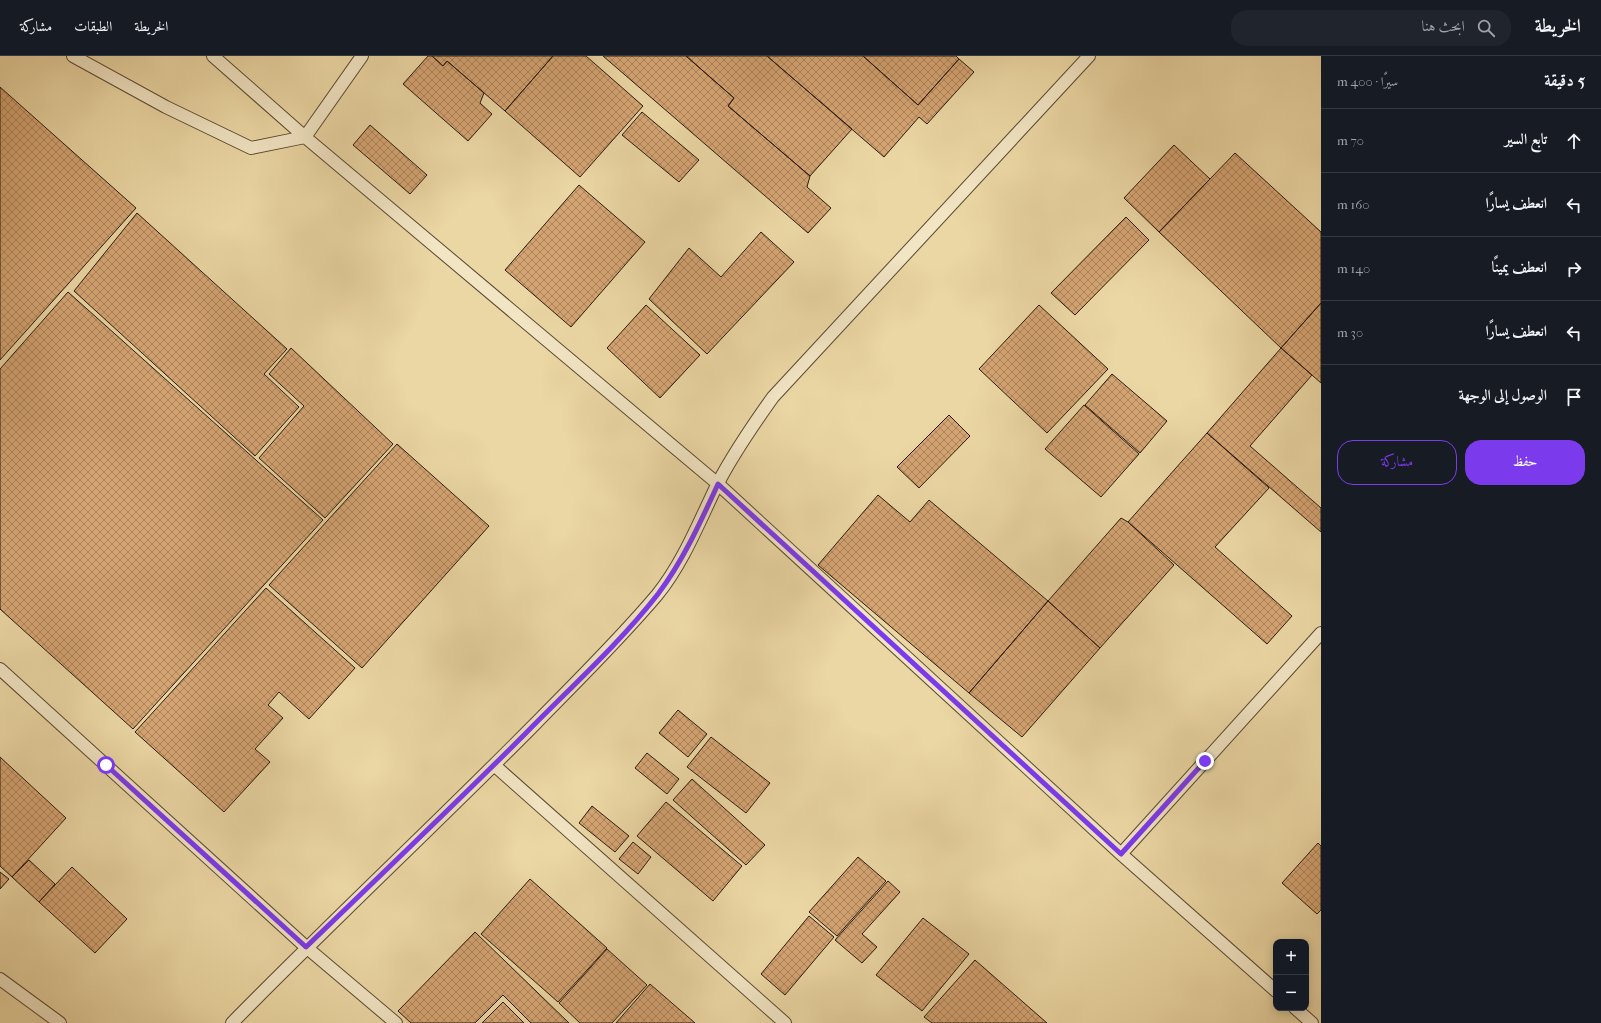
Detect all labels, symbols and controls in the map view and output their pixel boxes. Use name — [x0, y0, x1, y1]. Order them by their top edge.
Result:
search box — [1231, 10, 1511, 46]
text: الخريطة — [1535, 15, 1581, 37]
text: ابحث هنا — [1422, 17, 1465, 35]
icon: search — [1475, 17, 1497, 39]
text: مشاركة — [20, 18, 52, 35]
text: الطبقات — [74, 18, 112, 35]
text: الخريطة — [134, 18, 168, 35]
text: 5 دقيقة — [1544, 70, 1585, 90]
text: سيرًا · 400 m — [1337, 74, 1398, 89]
text: تابع السير — [1505, 130, 1547, 148]
icon: ahead — [1563, 130, 1585, 152]
text: 70 m — [1337, 133, 1364, 148]
text: انعطف يسارًا — [1486, 194, 1547, 212]
icon: left — [1563, 194, 1585, 216]
text: 160 m — [1337, 197, 1369, 212]
text: انعطف يمينًا — [1492, 258, 1547, 276]
icon: right — [1563, 258, 1585, 280]
text: 140 m — [1337, 261, 1370, 276]
text: انعطف يسارًا — [1486, 322, 1547, 340]
icon: left — [1563, 322, 1585, 344]
text: 30 m — [1337, 325, 1363, 340]
text: الوصول إلى الوجهة — [1458, 386, 1547, 404]
icon: arrive — [1563, 386, 1585, 408]
button: مشاركة — [1337, 440, 1457, 485]
button: حفظ — [1465, 440, 1585, 485]
route end — [1196, 752, 1214, 770]
route start — [97, 756, 115, 774]
map controls — [1273, 939, 1309, 1011]
button: + — [1273, 939, 1309, 975]
button: − — [1273, 975, 1309, 1011]

